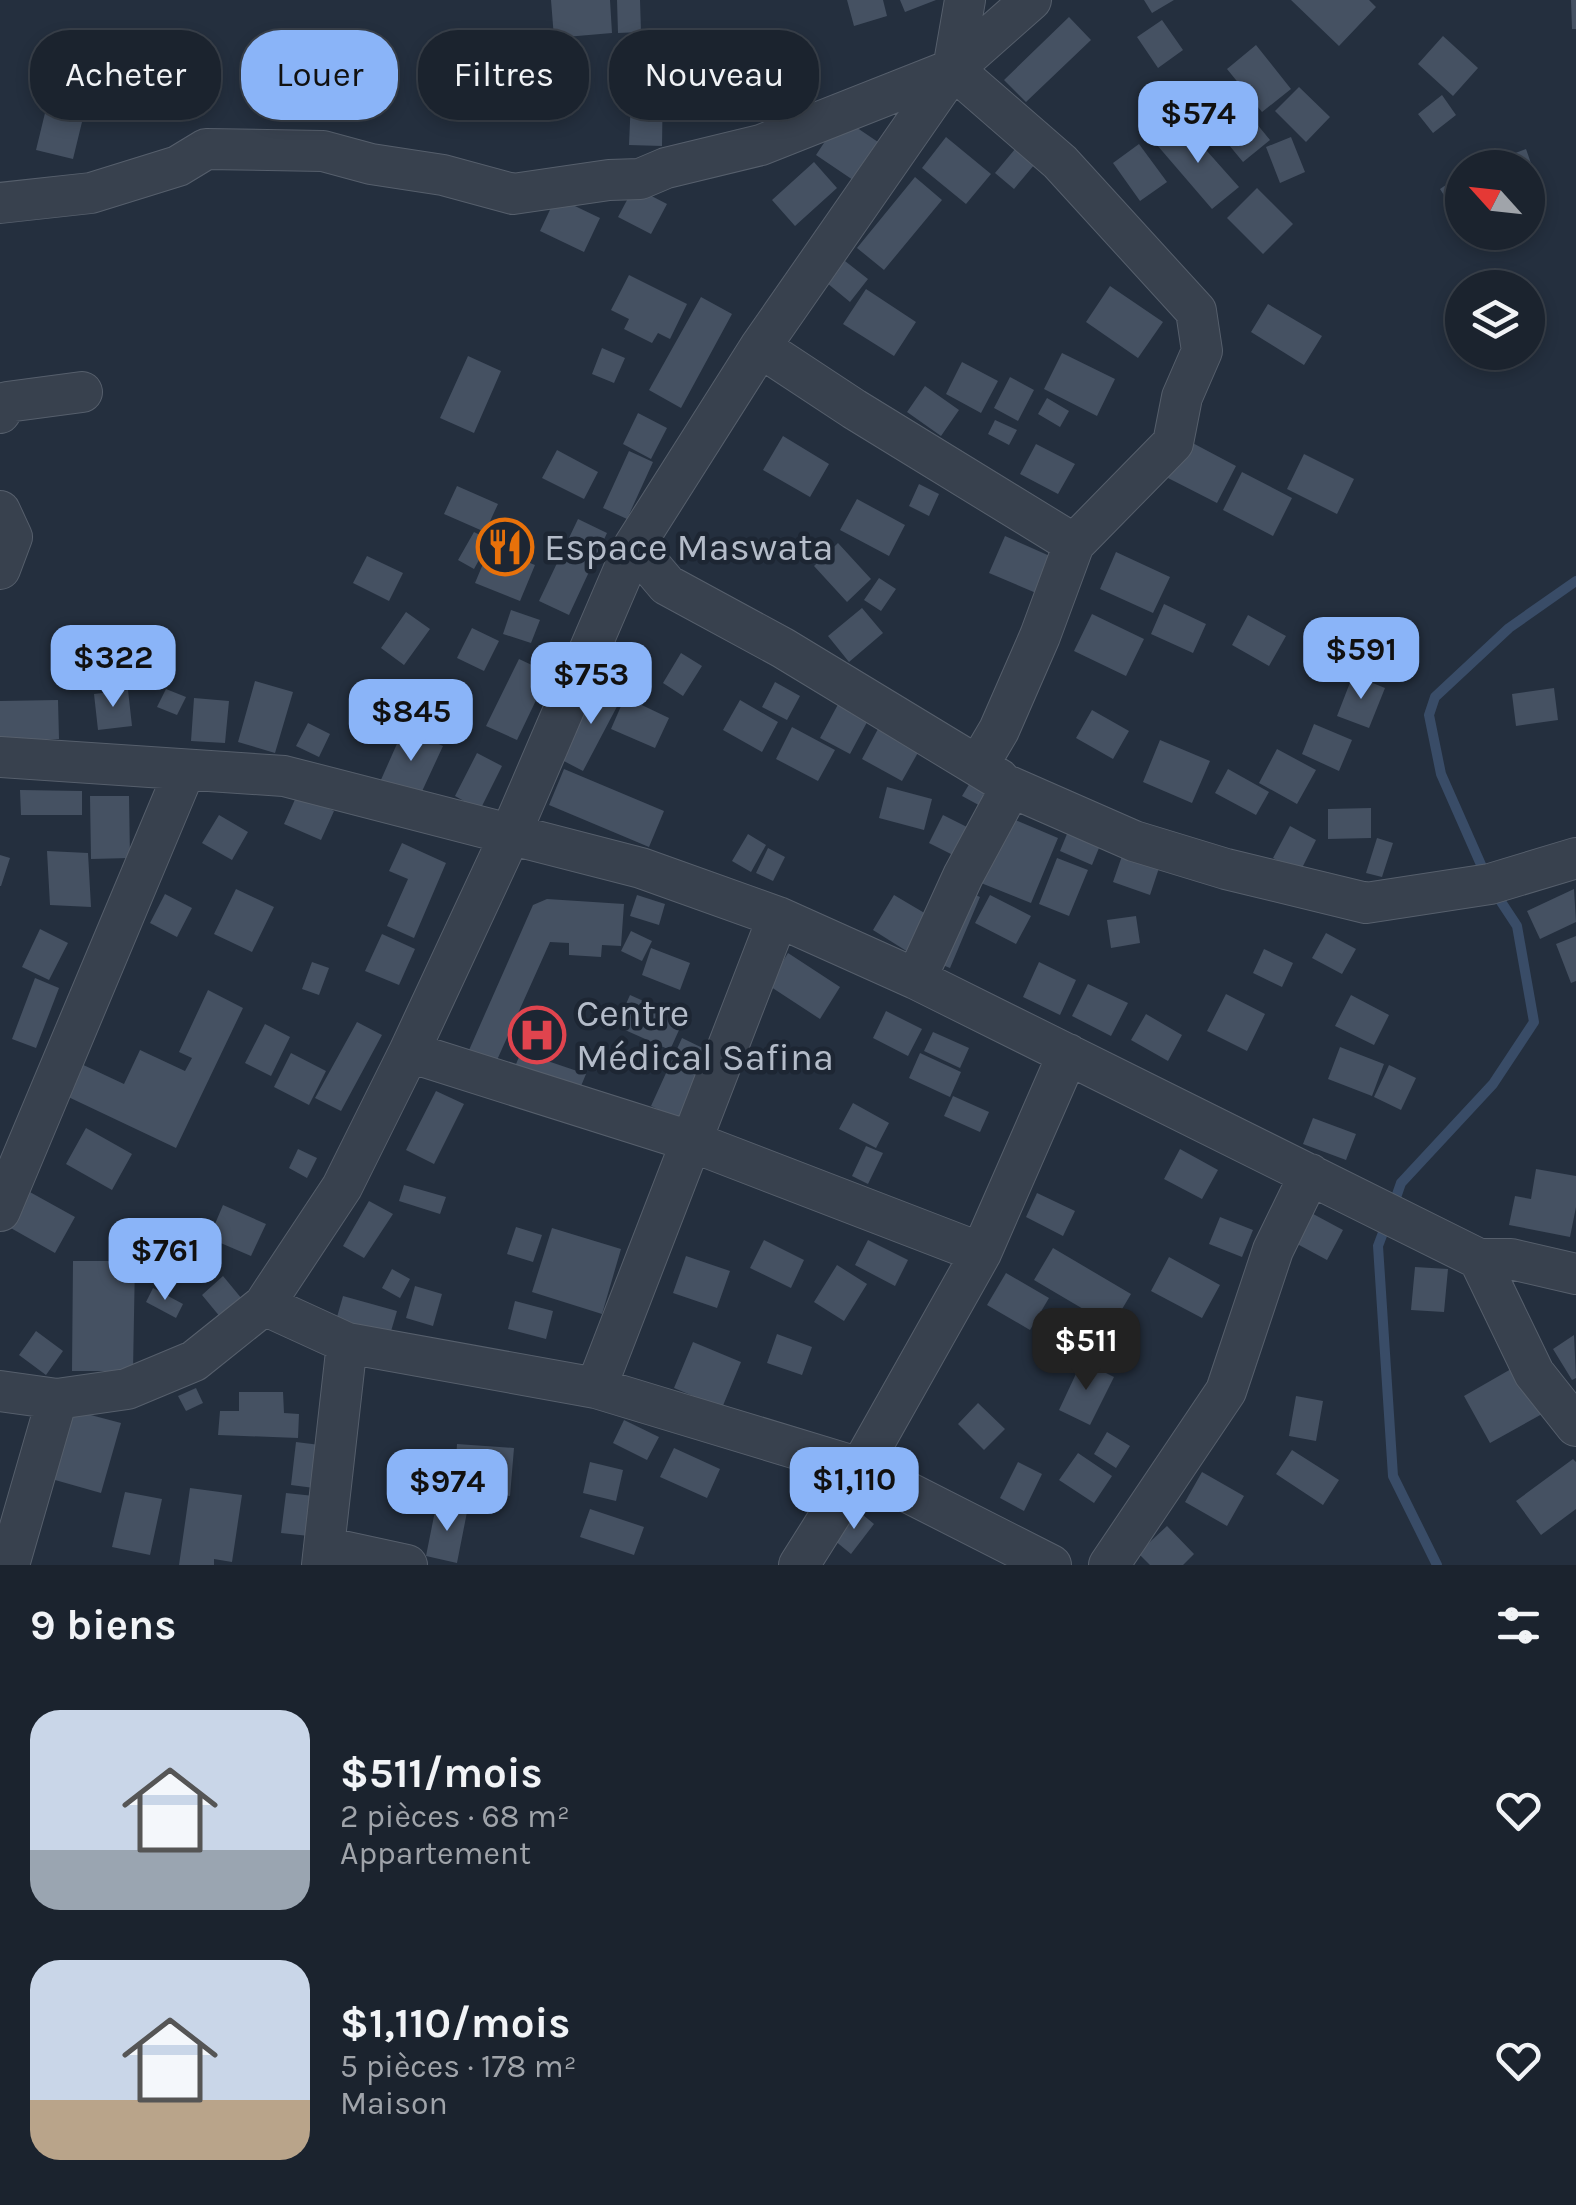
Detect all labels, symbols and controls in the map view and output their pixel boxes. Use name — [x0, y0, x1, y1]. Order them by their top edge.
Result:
chip: Acheter — [30, 30, 221, 120]
chip: Louer — [241, 30, 398, 120]
chip: Filtres — [418, 30, 589, 120]
chip: Nouveau — [609, 30, 819, 120]
pin: $574 — [1139, 81, 1257, 166]
text: $574 — [1160, 95, 1236, 132]
north arrow — [1445, 150, 1545, 250]
map controls — [1445, 150, 1545, 370]
button: layers — [1445, 270, 1545, 370]
restaurant icon: Espace Maswata — [475, 517, 535, 577]
place label: Espace Maswata — [544, 525, 833, 570]
pin: $591 — [1302, 617, 1420, 702]
pin: $322 — [54, 625, 172, 710]
text: $591 — [1325, 631, 1397, 668]
text: $322 — [73, 639, 153, 676]
pin: $753 — [532, 642, 650, 727]
text: $753 — [553, 656, 629, 693]
pin: $845 — [352, 679, 470, 764]
text: $845 — [371, 693, 451, 730]
place label: Centre Médical Safina — [576, 991, 834, 1080]
hospital icon: Centre Médical Safina — [507, 1005, 567, 1065]
pin: $761 — [106, 1218, 224, 1303]
text: $761 — [131, 1232, 199, 1269]
pin: $511 — [1027, 1308, 1145, 1393]
text: $511 — [1054, 1322, 1118, 1359]
pin: $1,110 — [773, 1447, 935, 1532]
pin: $974 — [388, 1449, 506, 1534]
text: $1,110 — [812, 1461, 896, 1498]
text: $974 — [409, 1463, 485, 1500]
icon: filters — [1491, 1598, 1546, 1653]
text: 9 biens — [30, 1600, 176, 1650]
text: $511/mois — [340, 1748, 543, 1798]
icon: home — [110, 1750, 230, 1870]
icon: heart — [1491, 1783, 1546, 1838]
text: 2 pièces · 68 m² — [340, 1798, 570, 1835]
text: Appartement — [340, 1835, 531, 1872]
text: $1,110/mois — [340, 1998, 570, 2048]
icon: home — [110, 2000, 230, 2120]
icon: heart — [1491, 2033, 1546, 2088]
text: 5 pièces · 178 m² — [340, 2048, 577, 2085]
text: Maison — [340, 2085, 448, 2122]

